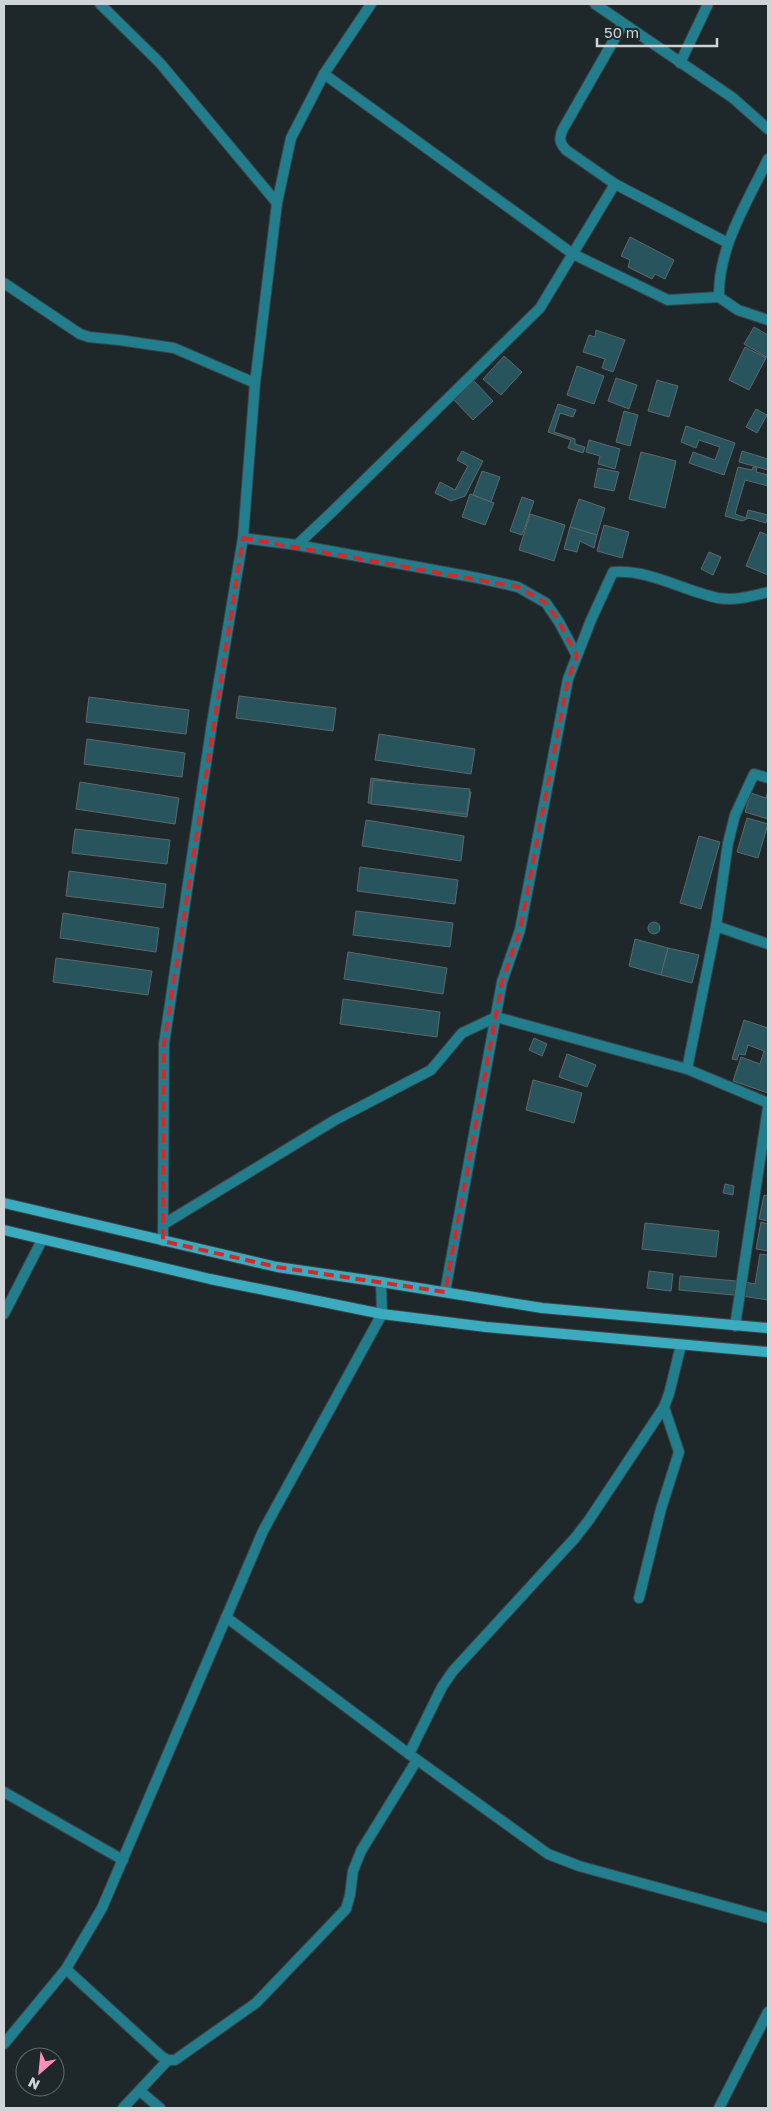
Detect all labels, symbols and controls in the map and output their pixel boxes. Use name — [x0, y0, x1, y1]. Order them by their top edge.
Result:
scale bar — [597, 15, 717, 47]
text: 50 m — [604, 23, 639, 41]
north arrow — [15, 2047, 65, 2097]
text: N — [25, 2074, 42, 2094]

